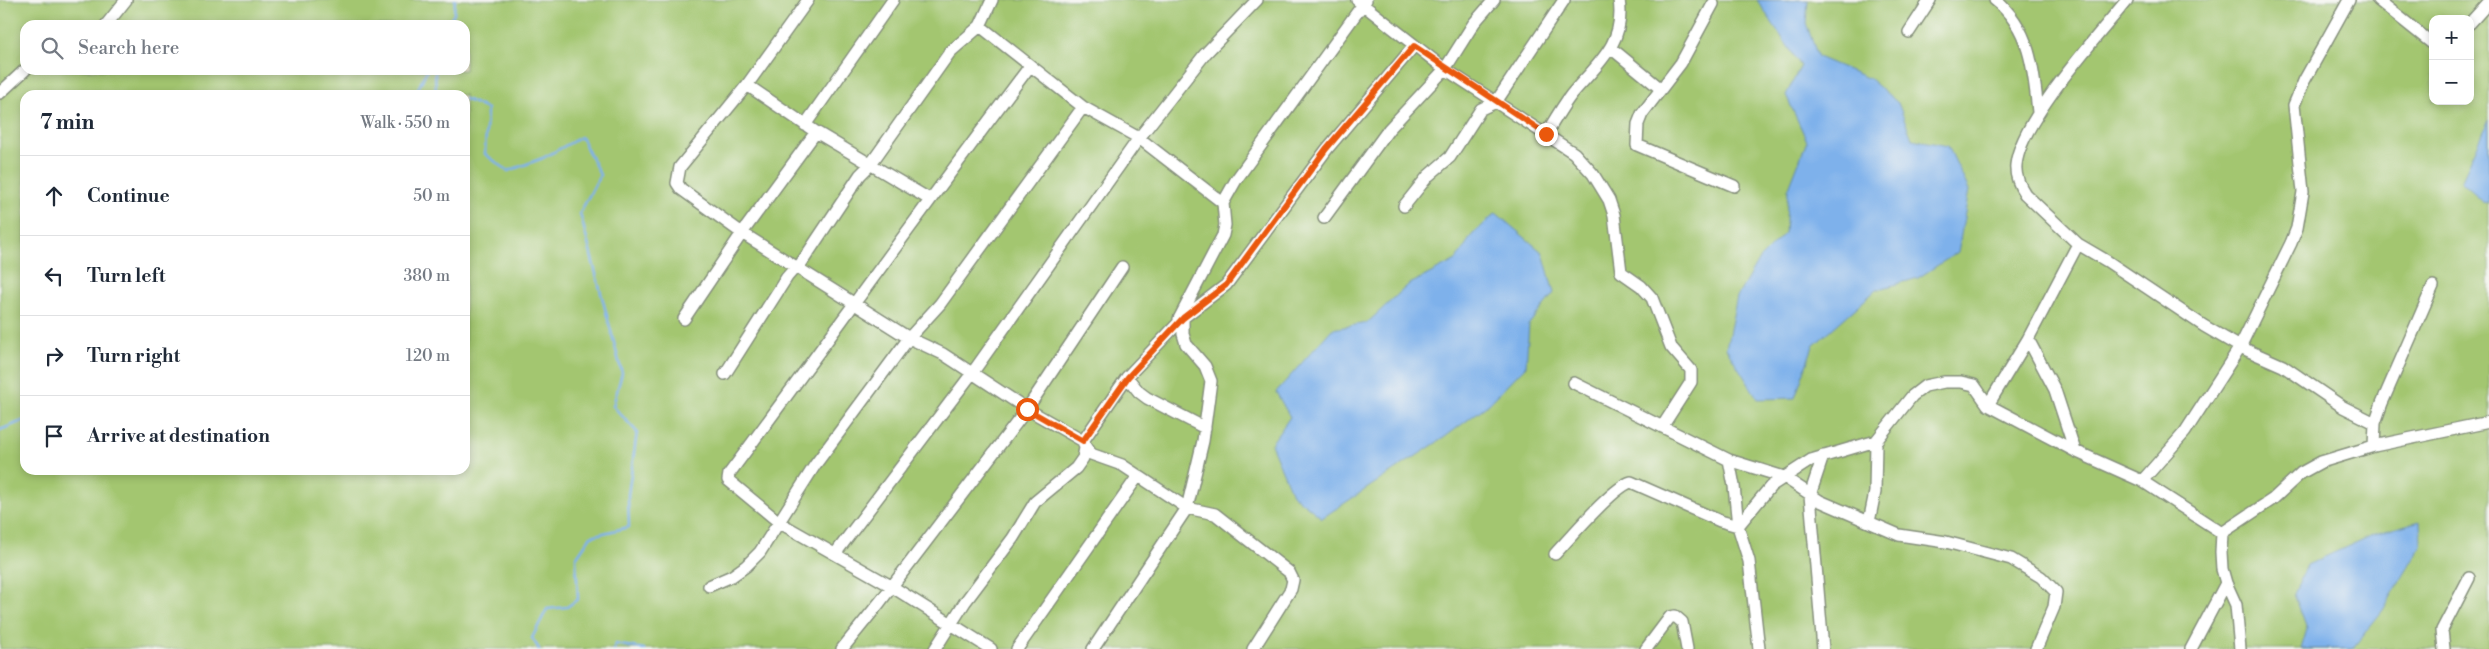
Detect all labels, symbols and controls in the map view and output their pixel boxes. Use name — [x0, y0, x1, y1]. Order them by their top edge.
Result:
map controls — [2429, 15, 2474, 105]
button: + — [2429, 15, 2474, 60]
search box — [20, 20, 470, 75]
icon: search — [38, 34, 66, 62]
text: Search here — [78, 36, 179, 60]
button: − — [2429, 60, 2474, 105]
text: 7 min — [40, 110, 94, 136]
text: Walk · 550 m — [361, 113, 450, 133]
route end — [1535, 123, 1558, 146]
icon: ahead — [40, 182, 68, 210]
text: Continue — [87, 184, 170, 208]
text: 50 m — [413, 186, 450, 206]
icon: left — [40, 262, 68, 290]
text: Turn left — [87, 264, 166, 288]
text: 380 m — [403, 266, 450, 286]
icon: right — [40, 342, 68, 370]
text: Turn right — [87, 344, 180, 368]
text: 120 m — [406, 346, 450, 366]
route start — [1016, 398, 1039, 421]
icon: arrive — [40, 422, 68, 450]
text: Arrive at destination — [87, 424, 270, 448]

